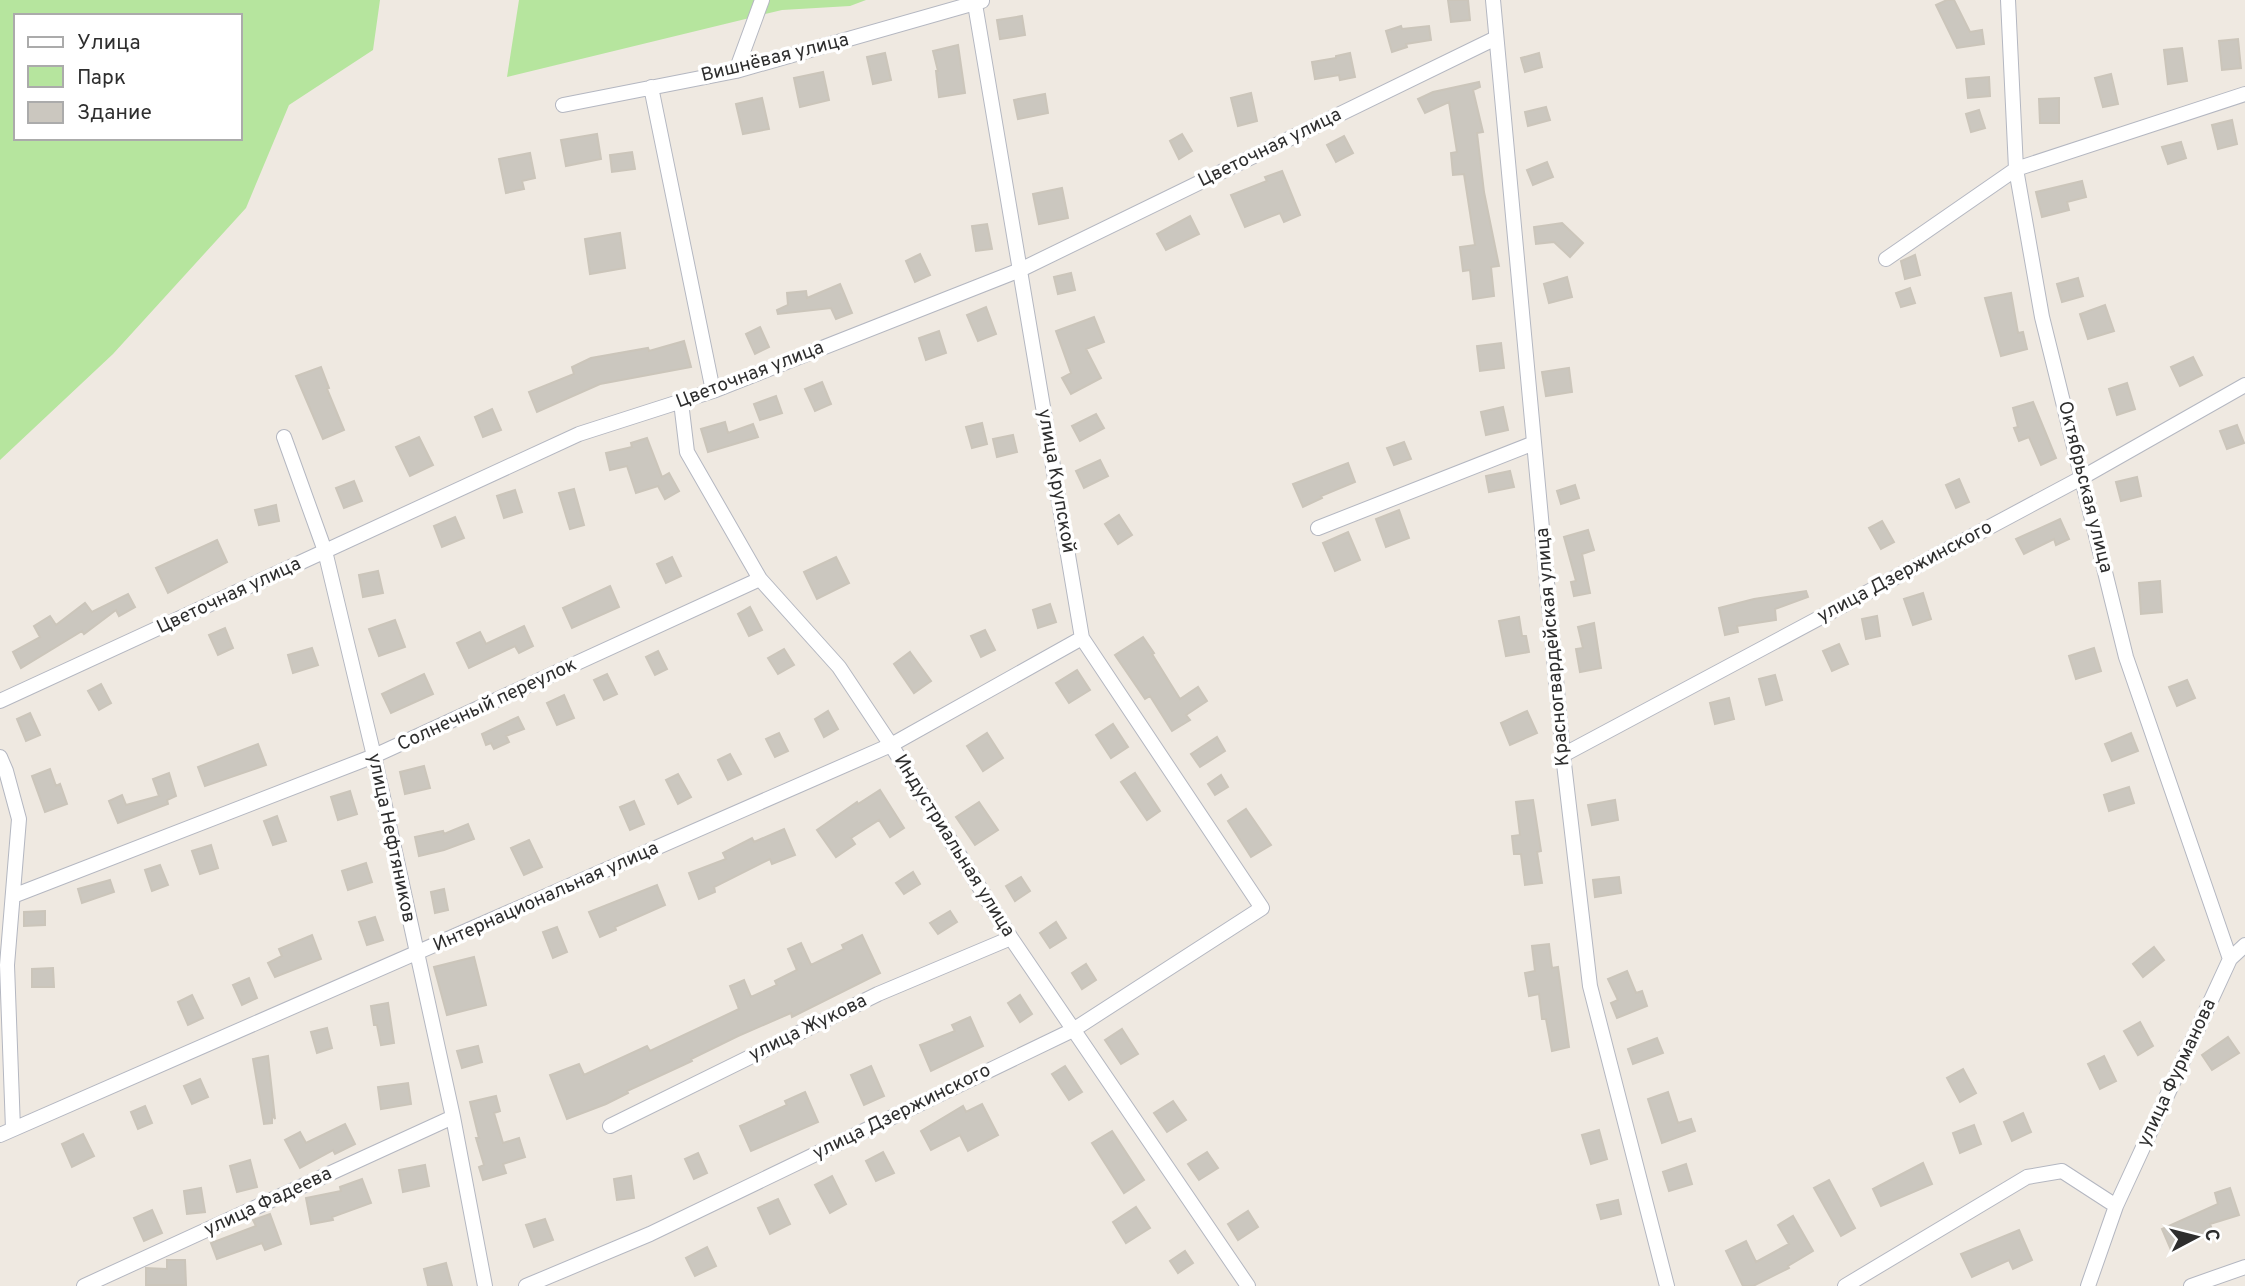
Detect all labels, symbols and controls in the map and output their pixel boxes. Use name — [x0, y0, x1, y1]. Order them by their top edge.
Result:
legend — [14, 14, 242, 140]
street label: Вишнёвая улица — [699, 28, 851, 88]
text: Улица — [77, 30, 141, 57]
text: Парк — [77, 65, 126, 92]
text: Здание — [77, 100, 152, 127]
street label: Цветочная улица — [1194, 103, 1346, 193]
street label: Цветочная улица — [673, 336, 827, 414]
street label: Октябрьская улица — [2052, 399, 2118, 575]
street label: улица Крупской — [1032, 407, 1080, 555]
street label: улица Дзержинского — [1813, 516, 1997, 628]
street label: Красногвардейская улица — [1531, 527, 1575, 767]
street label: Цветочная улица — [153, 552, 305, 640]
street label: Солнечный переулок — [394, 653, 581, 757]
street label: Индустриальная улица — [888, 750, 1020, 942]
street label: улица Нефтяников — [361, 751, 421, 925]
street label: Интернациональная улица — [430, 836, 662, 958]
street label: улица Жукова — [745, 989, 871, 1067]
street label: улица Фурманова — [2132, 995, 2222, 1151]
street label: улица Дзержинского — [809, 1058, 995, 1166]
street label: улица Фадеева — [200, 1162, 336, 1242]
north arrow — [2161, 1202, 2231, 1272]
text: С — [2198, 1228, 2224, 1243]

